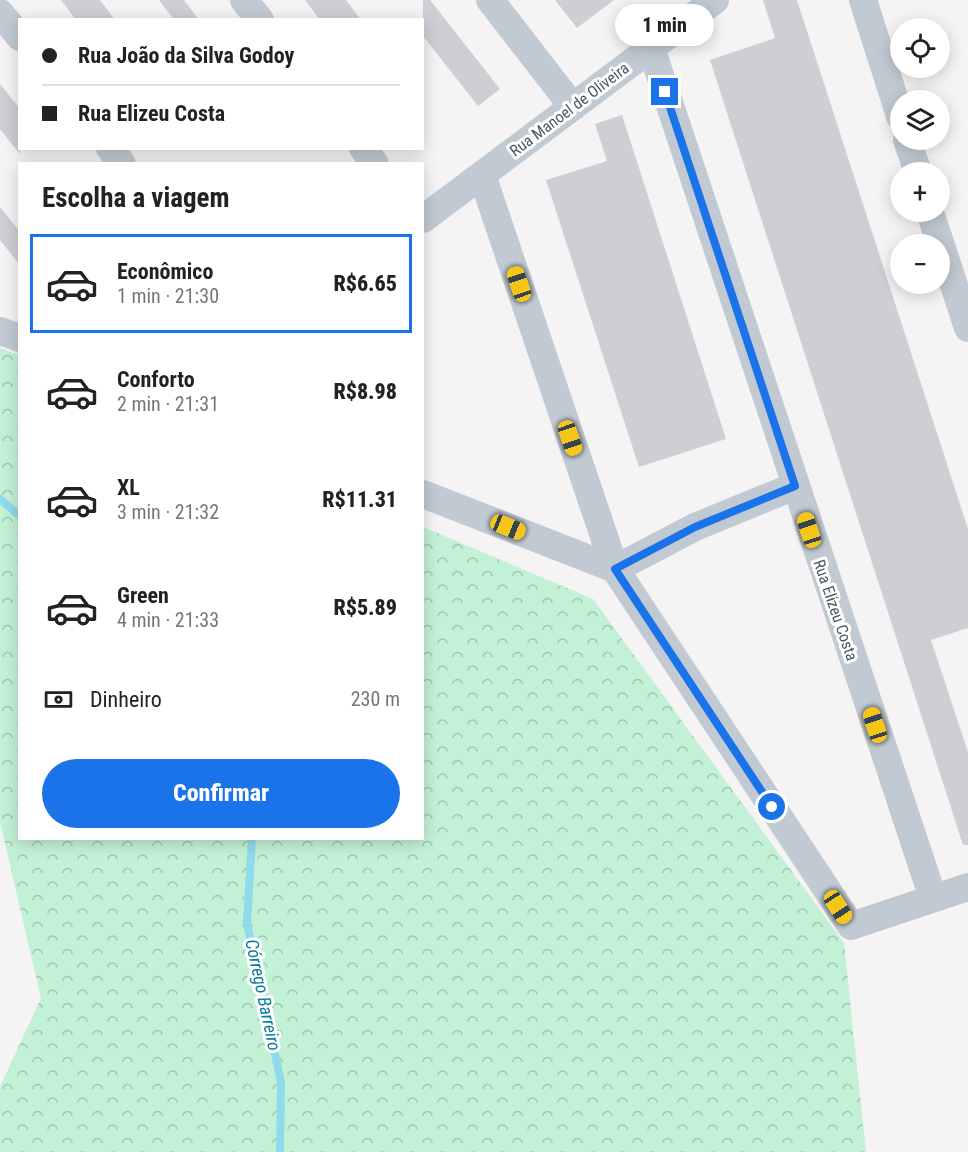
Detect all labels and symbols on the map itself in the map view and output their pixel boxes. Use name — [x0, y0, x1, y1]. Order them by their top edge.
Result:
callout: 1 min — [616, 5, 714, 47]
street label: Rua Manoel de Oliveira — [506, 58, 633, 160]
route end — [651, 78, 678, 105]
car — [505, 264, 533, 304]
car — [556, 418, 584, 458]
car — [795, 510, 823, 550]
car — [488, 512, 528, 542]
street label: Rua Elizeu Costa — [809, 557, 862, 663]
car — [861, 705, 889, 745]
route start — [758, 793, 785, 820]
car — [821, 887, 855, 927]
water label: Córrego Barreiro — [241, 937, 286, 1052]

